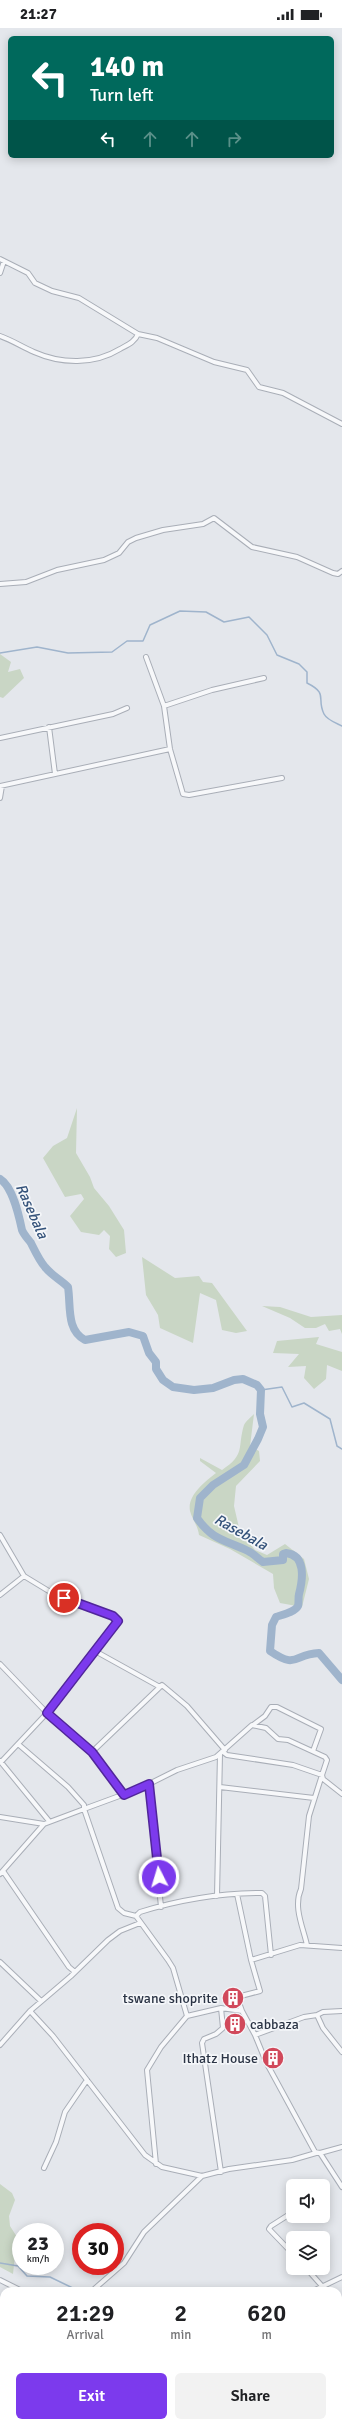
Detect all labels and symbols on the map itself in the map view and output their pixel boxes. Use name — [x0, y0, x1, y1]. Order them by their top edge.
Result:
water label: Rasebala — [12, 1181, 52, 1242]
water label: Rasebala — [211, 1510, 271, 1554]
pin — [47, 1581, 81, 1615]
position arrow — [138, 1856, 180, 1898]
building icon: tswane shoprite — [220, 1985, 246, 2011]
place label: tswane shoprite — [123, 1990, 218, 2007]
building icon: cabbaza — [222, 2011, 248, 2037]
place label: cabbaza — [250, 2016, 299, 2033]
building icon: Ithatz House — [260, 2045, 286, 2071]
place label: Ithatz House — [182, 2050, 258, 2067]
speed limit sign: 30 — [72, 2223, 124, 2275]

